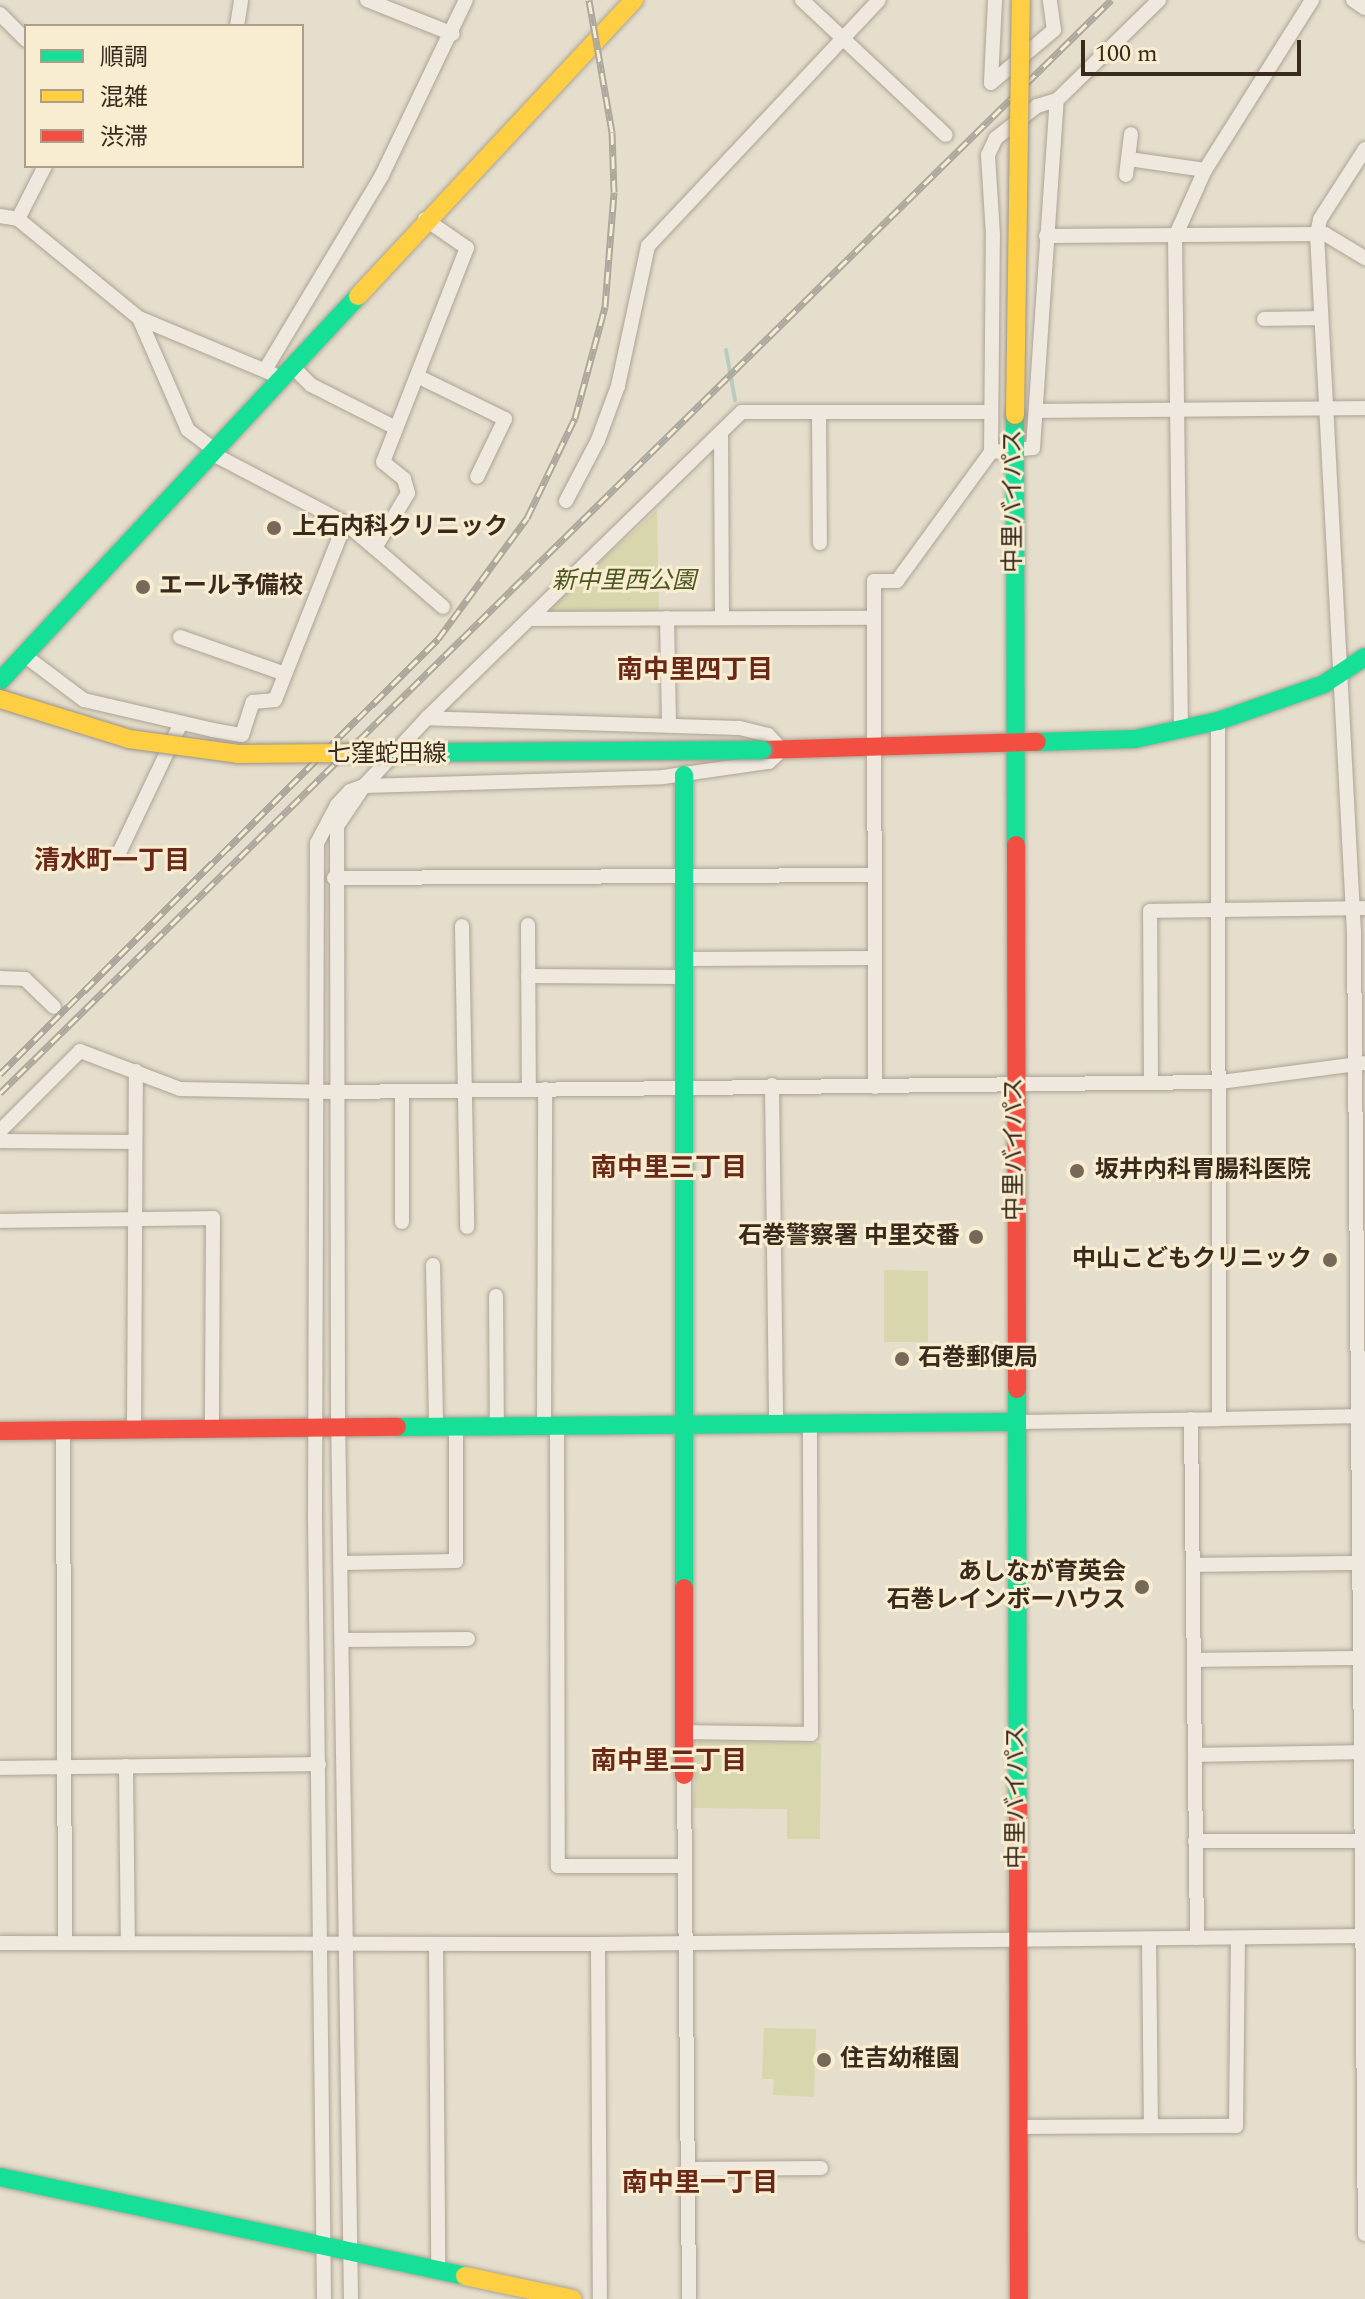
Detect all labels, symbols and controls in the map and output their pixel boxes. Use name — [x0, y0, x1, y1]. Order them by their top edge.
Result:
legend — [24, 24, 304, 168]
scale bar — [1085, 24, 1305, 74]
text: 100 m — [1095, 36, 1158, 72]
text: 順調 — [100, 40, 148, 76]
text: 混雑 — [100, 80, 148, 116]
text: 渋滞 — [100, 120, 148, 156]
street label: 中里バイパス — [1000, 429, 1028, 573]
place label: 上石内科クリニック — [292, 514, 508, 542]
marker: 上石内科クリニック — [263, 517, 285, 539]
park label: 新中里西公園 — [552, 568, 696, 596]
place label: エール予備校 — [159, 573, 303, 601]
marker: エール予備校 — [134, 578, 152, 596]
district label: 南中里四丁目 — [617, 655, 773, 687]
street label: 七窪蛇田線 — [327, 741, 447, 769]
district label: 清水町一丁目 — [34, 846, 190, 878]
street label: 中里バイパス — [1001, 1077, 1029, 1221]
district label: 南中里三丁目 — [591, 1153, 747, 1185]
place label: 坂井内科胃腸科医院 — [1095, 1157, 1311, 1185]
marker: 坂井内科胃腸科医院 — [1066, 1160, 1088, 1182]
place label: 石巻警察署 中里交番 — [738, 1223, 960, 1251]
marker: 石巻警察署 中里交番 — [967, 1228, 985, 1246]
place label: 中山こどもクリニック — [1072, 1246, 1312, 1274]
marker: 中山こどもクリニック — [1319, 1249, 1341, 1271]
place label: 石巻郵便局 — [918, 1345, 1038, 1373]
marker: 石巻郵便局 — [893, 1350, 911, 1368]
place label: あしなが育英会 石巻レインボーハウス — [886, 1559, 1126, 1615]
marker: あしなが育英会 石巻レインボーハウス — [1133, 1578, 1151, 1596]
street label: 中里バイパス — [1003, 1725, 1031, 1869]
district label: 南中里二丁目 — [591, 1746, 747, 1778]
place label: 住吉幼稚園 — [840, 2046, 960, 2074]
marker: 住吉幼稚園 — [815, 2051, 833, 2069]
district label: 南中里一丁目 — [622, 2168, 778, 2200]

